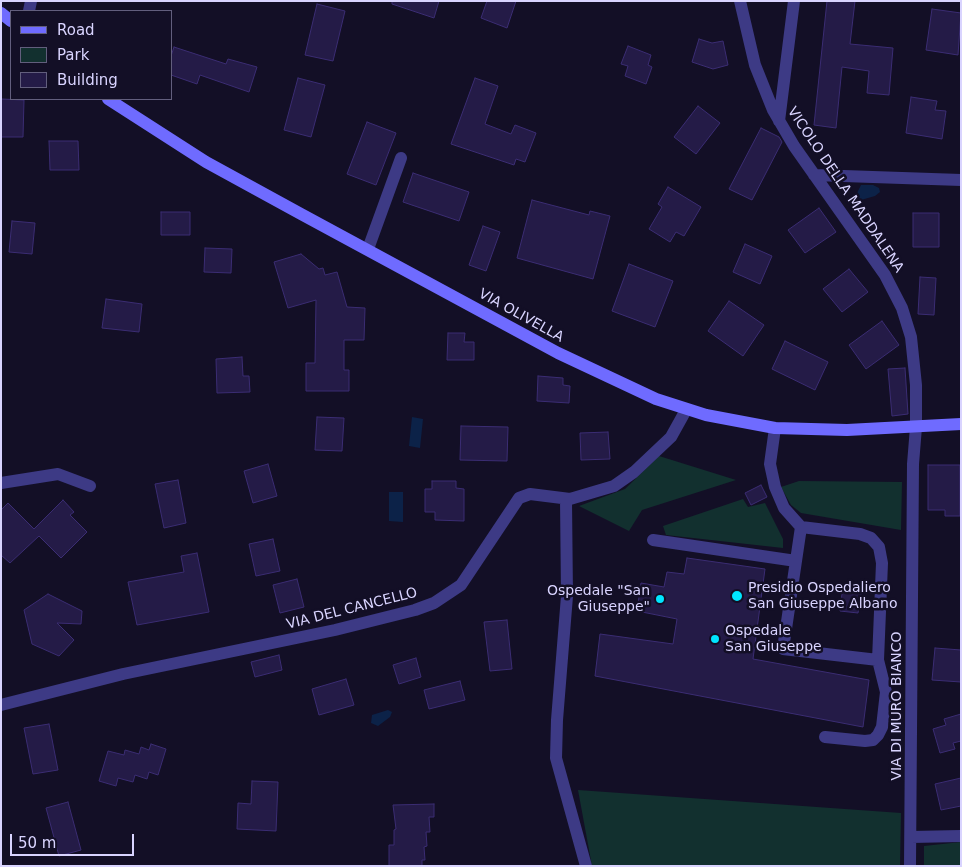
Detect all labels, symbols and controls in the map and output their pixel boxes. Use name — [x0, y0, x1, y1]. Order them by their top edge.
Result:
legend — [10, 10, 172, 100]
text: Road — [57, 21, 95, 39]
text: Park — [57, 46, 89, 64]
text: Building — [57, 71, 118, 89]
street label: VICOLO DELLA MADDALENA — [783, 104, 907, 276]
street label: VIA OLIVELLA — [476, 286, 566, 346]
place label: Presidio Ospedaliero San Giuseppe Albano — [748, 580, 898, 612]
place label: Ospedale "San Giuseppe" — [547, 583, 650, 616]
street label: VIA DEL CANCELLO — [285, 585, 419, 633]
marker: Presidio Ospedaliero San Giuseppe Albano — [730, 589, 744, 603]
marker: Ospedale "San Giuseppe" — [654, 593, 666, 605]
place label: Ospedale San Giuseppe — [725, 623, 822, 656]
street label: VIA DI MURO BIANCO — [889, 631, 905, 781]
marker: Ospedale San Giuseppe — [709, 633, 721, 645]
scale bar — [12, 824, 136, 856]
text: 50 m — [18, 834, 56, 852]

